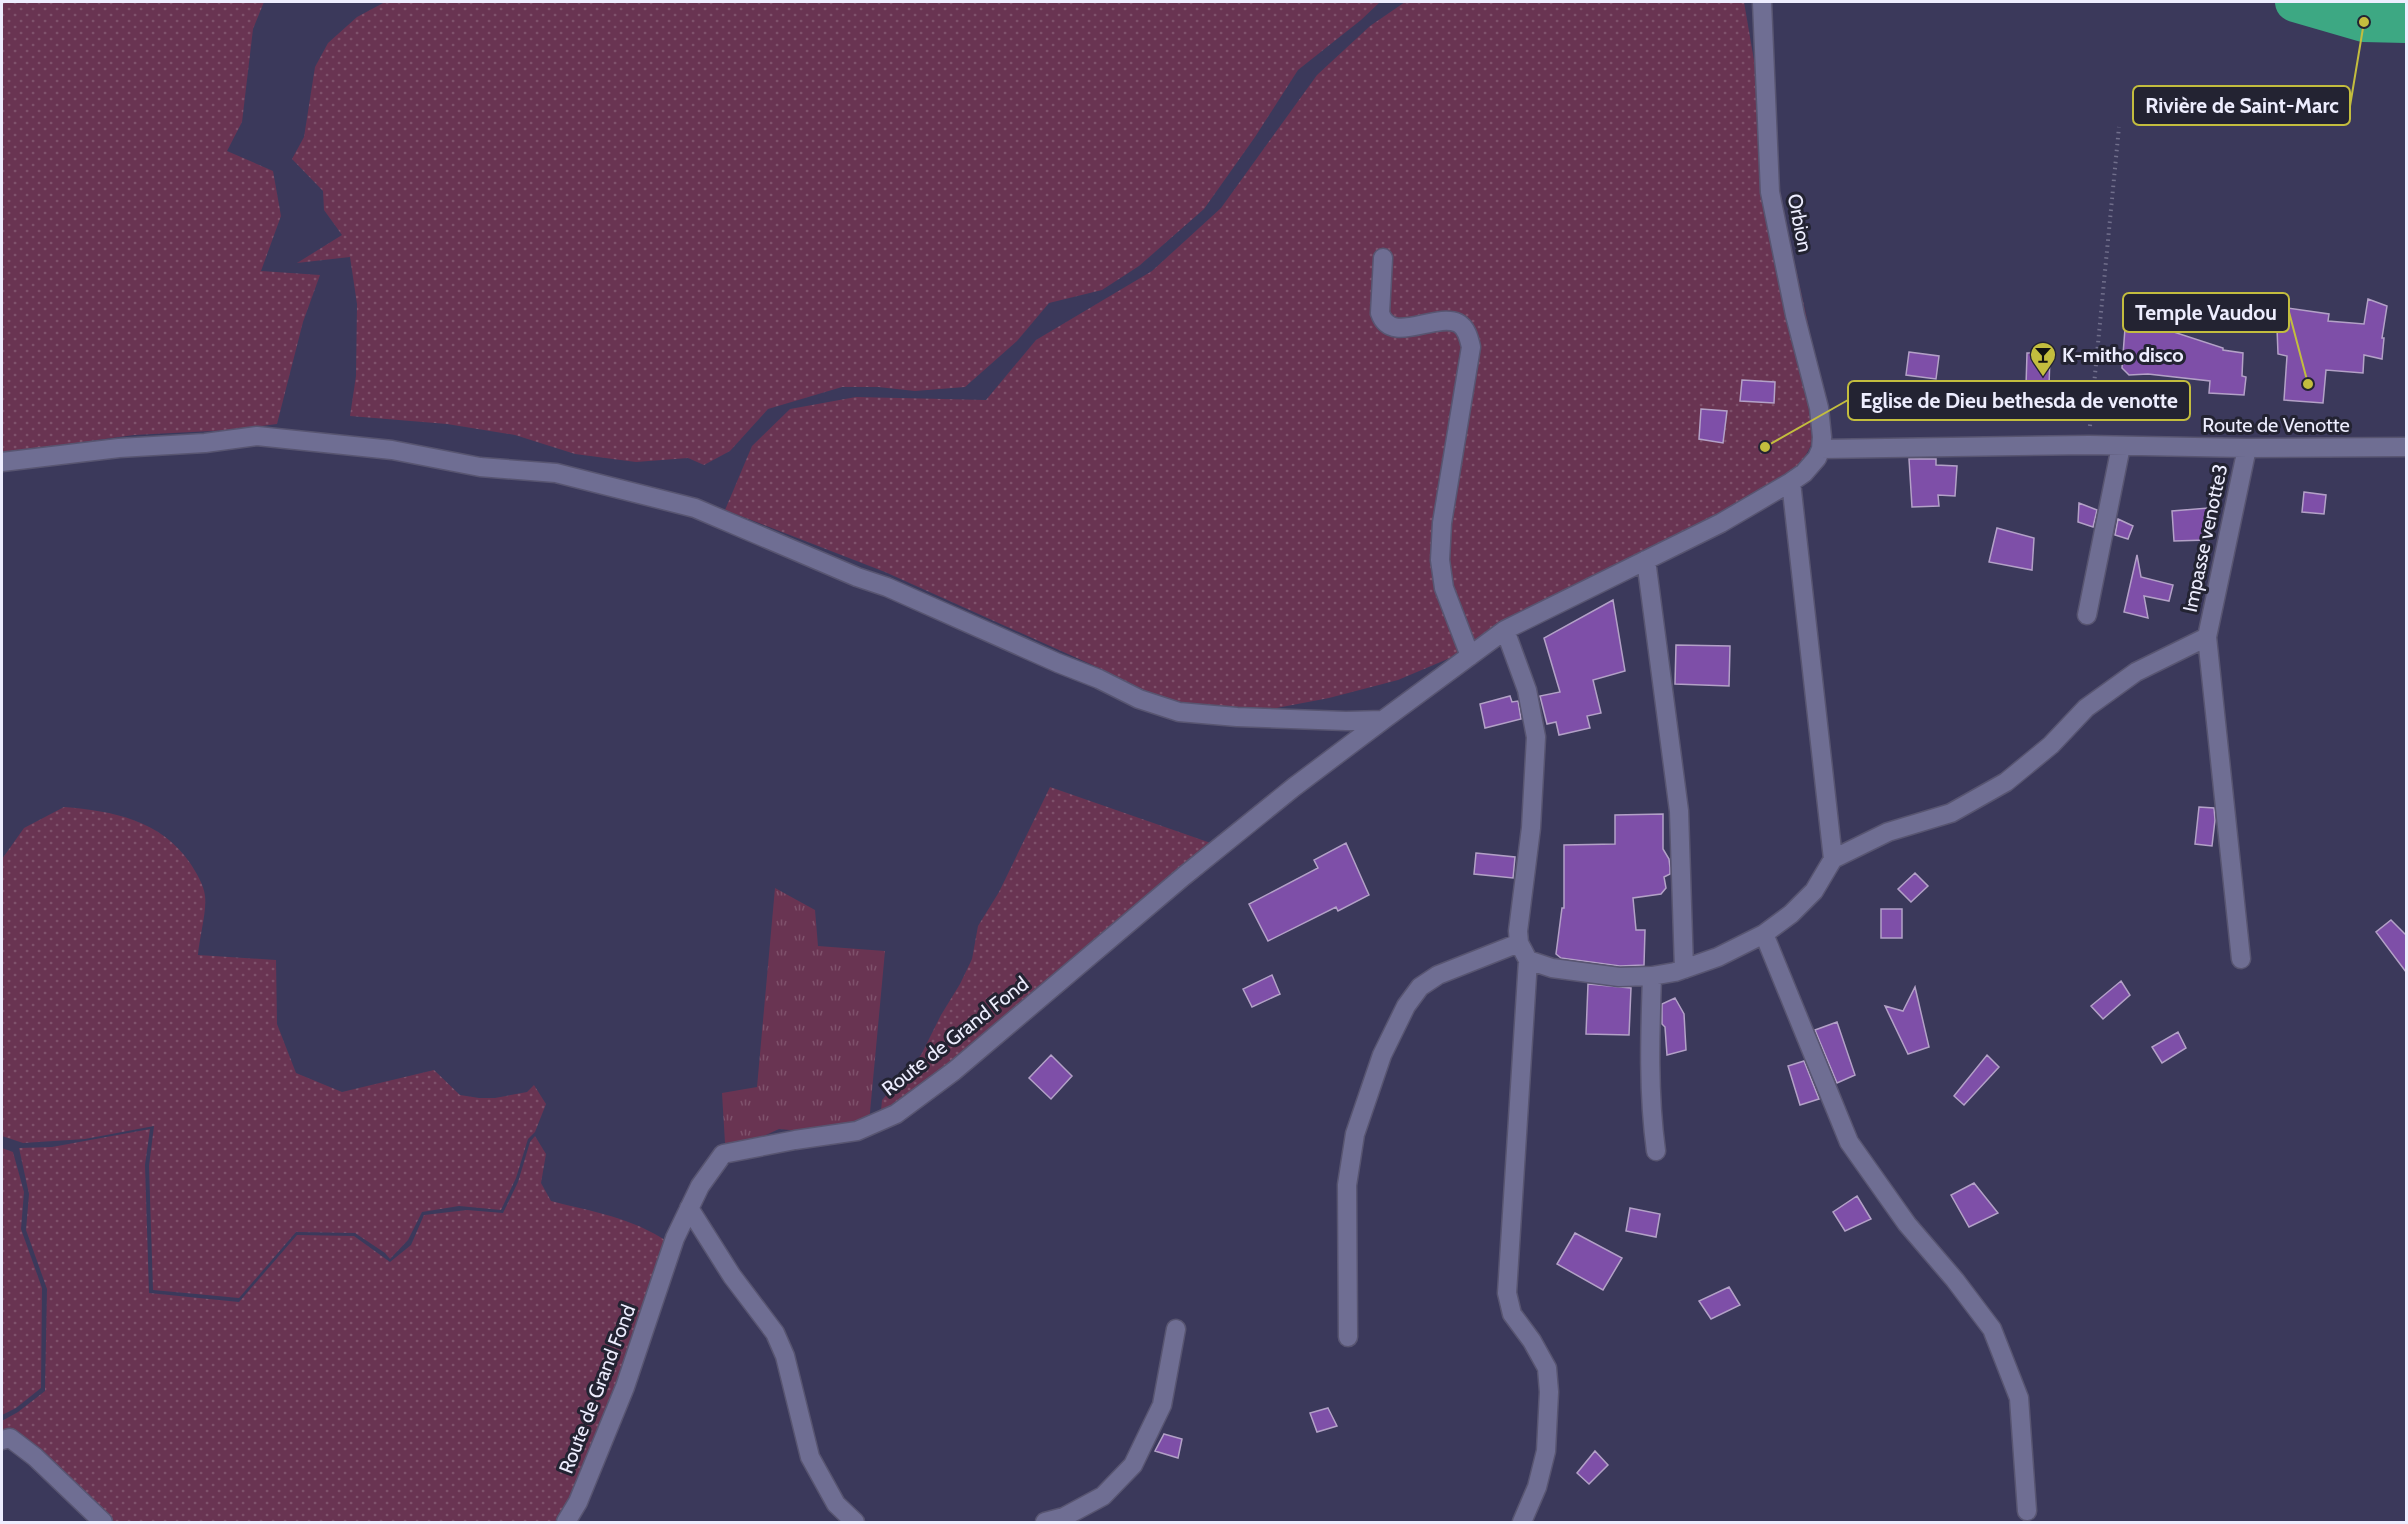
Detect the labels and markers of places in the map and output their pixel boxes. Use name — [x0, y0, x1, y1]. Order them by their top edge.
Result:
callout: Rivière de Saint-Marc — [2133, 86, 2350, 125]
callout: Temple Vaudou — [2123, 293, 2289, 332]
bar icon: K-mitho disco — [2028, 340, 2058, 378]
place label: K-mitho disco — [2062, 343, 2184, 367]
callout: Eglise de Dieu bethesda de venotte — [1848, 381, 2190, 420]

